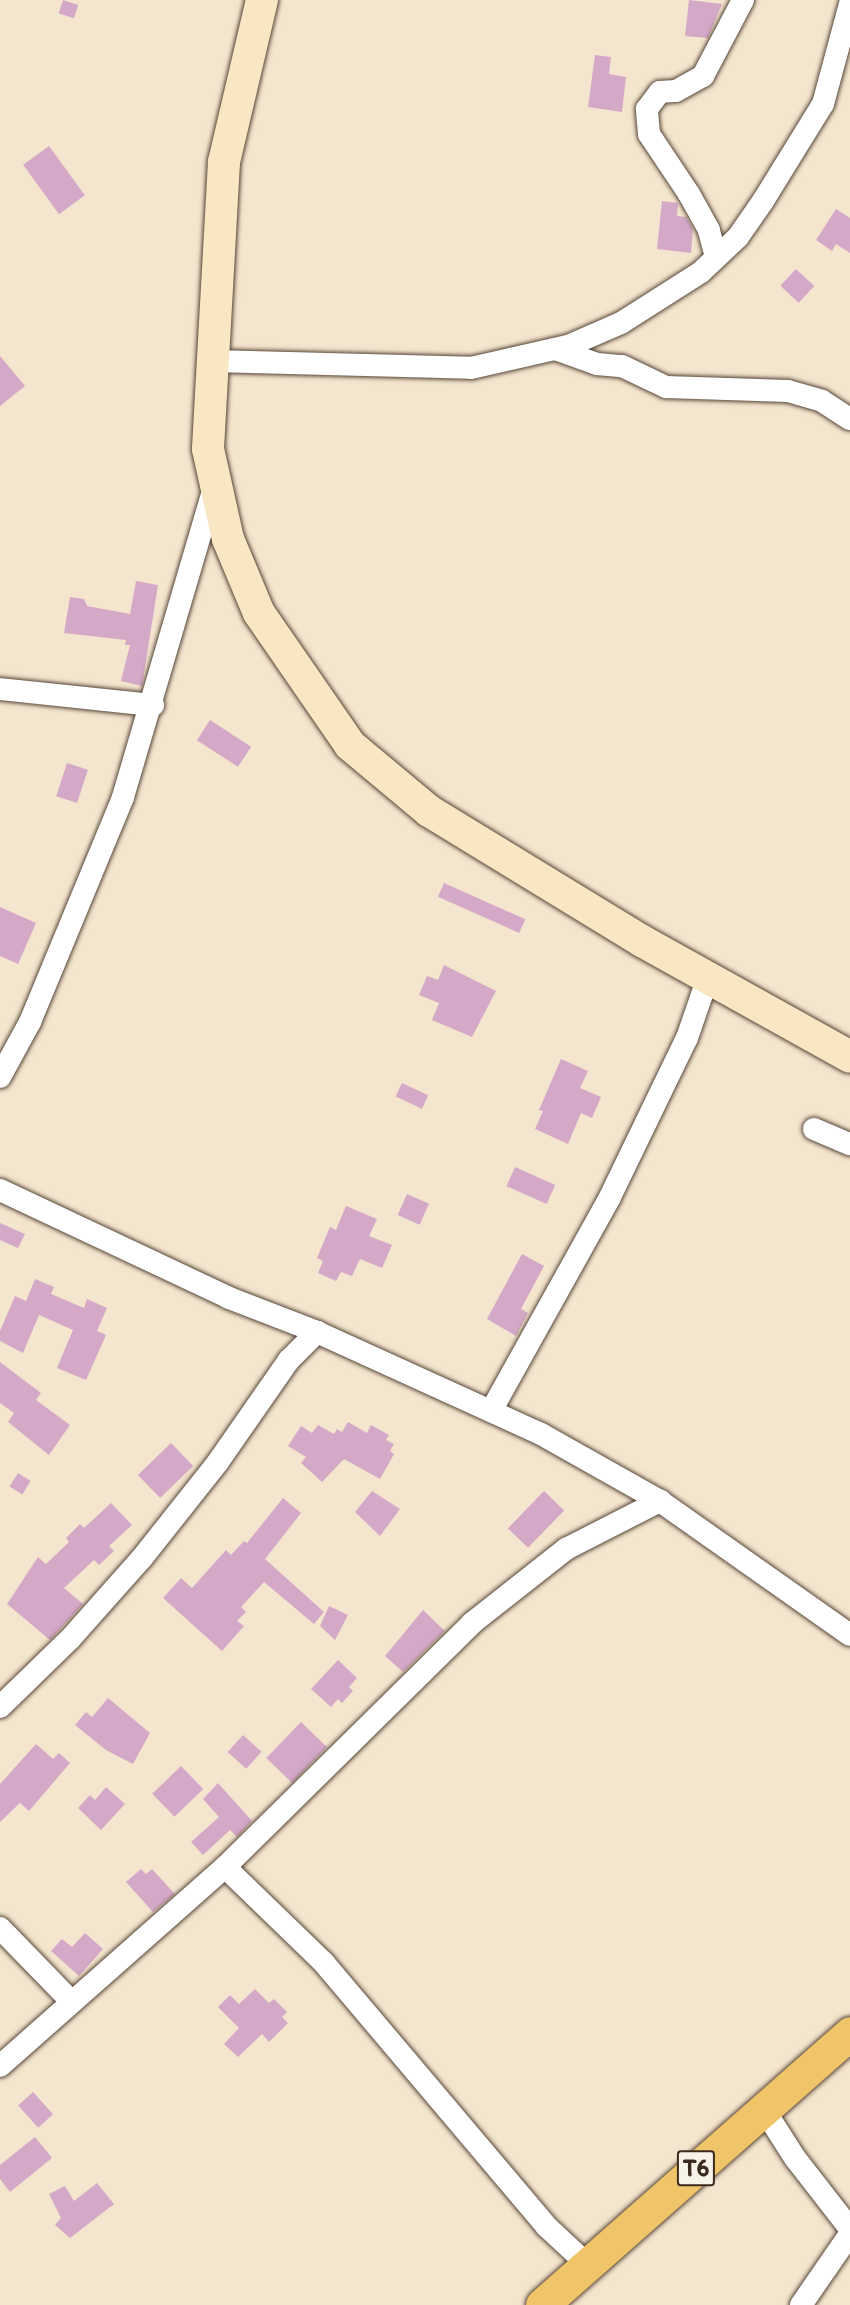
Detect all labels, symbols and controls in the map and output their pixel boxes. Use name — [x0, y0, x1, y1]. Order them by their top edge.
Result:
road number: T6 — [676, 2147, 716, 2189]

